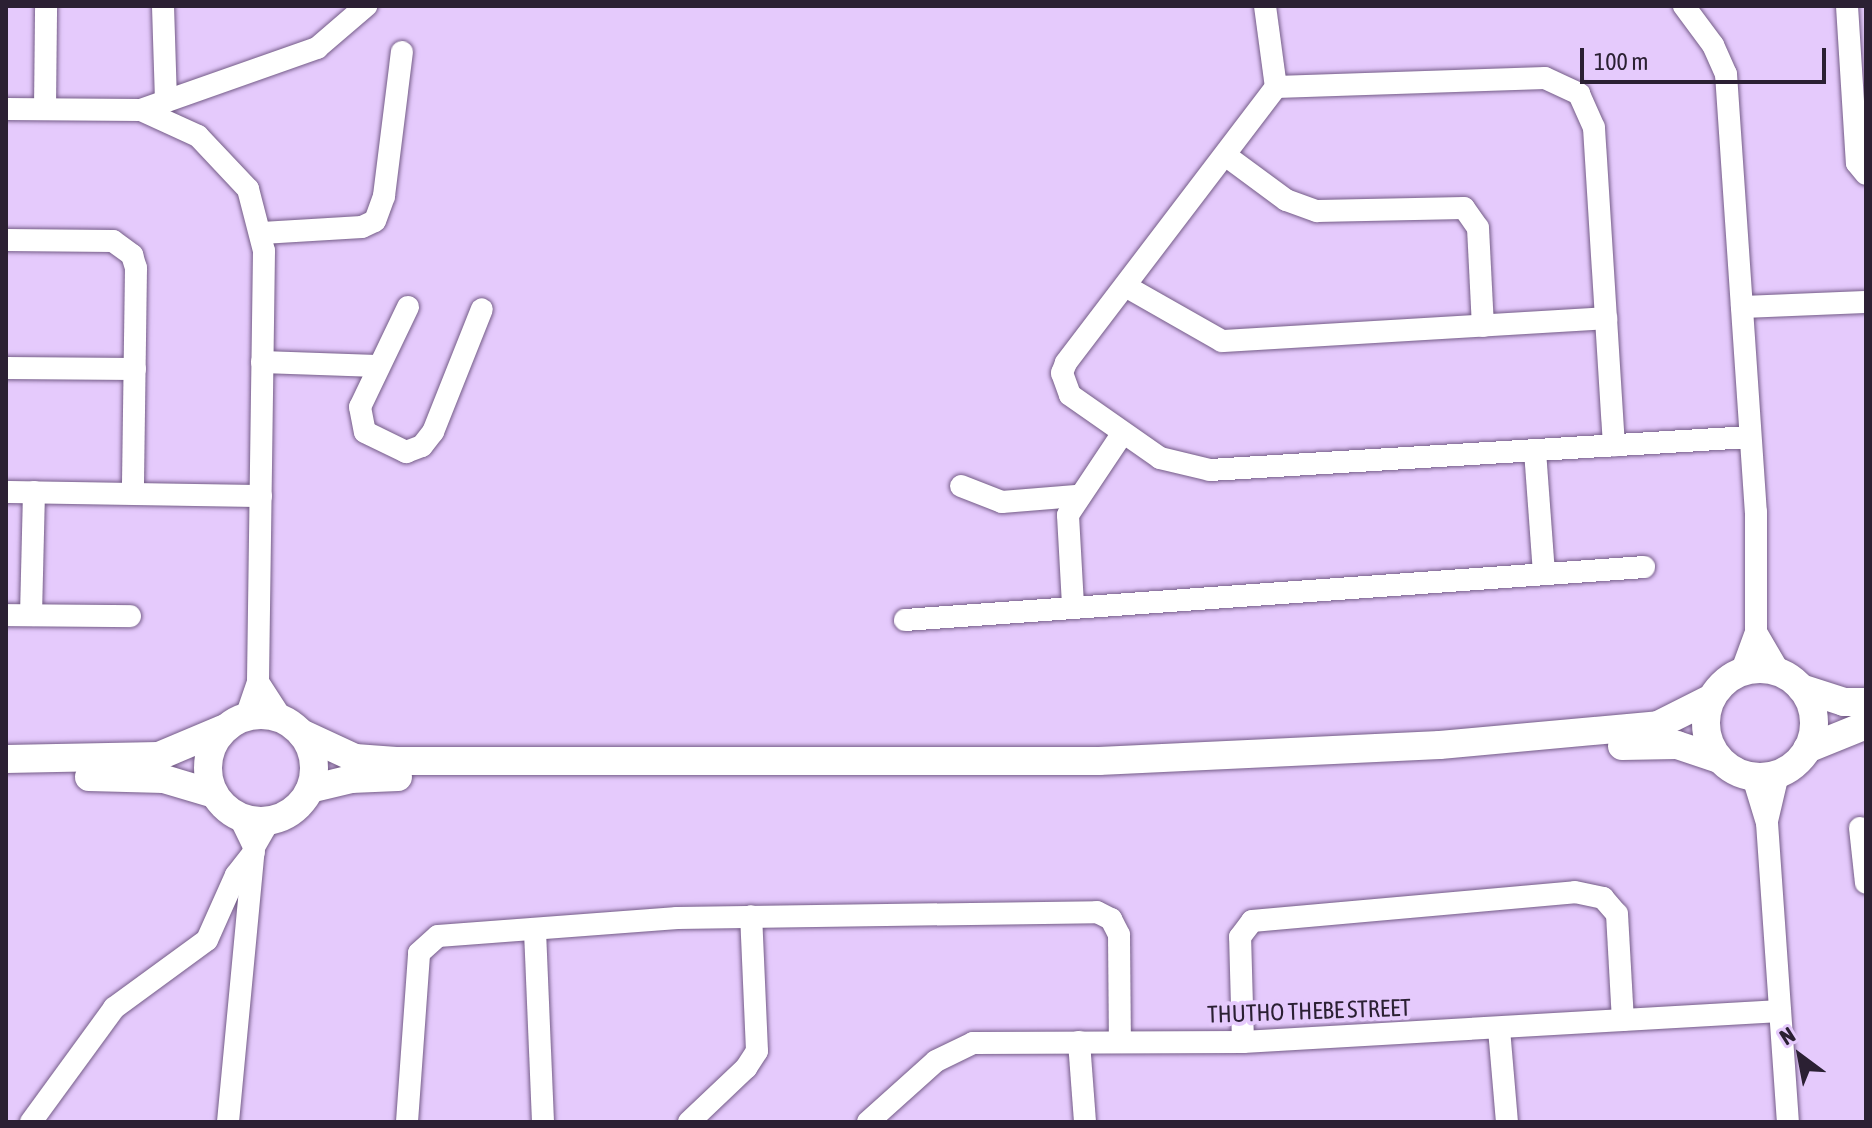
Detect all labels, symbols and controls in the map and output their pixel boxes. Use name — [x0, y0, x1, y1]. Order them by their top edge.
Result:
scale bar — [1584, 32, 1830, 82]
text: 100 m — [1594, 48, 1648, 75]
street label: THUTHO THEBE STREET — [1207, 993, 1411, 1029]
north arrow — [1760, 1016, 1840, 1096]
text: N — [1775, 1021, 1800, 1050]

